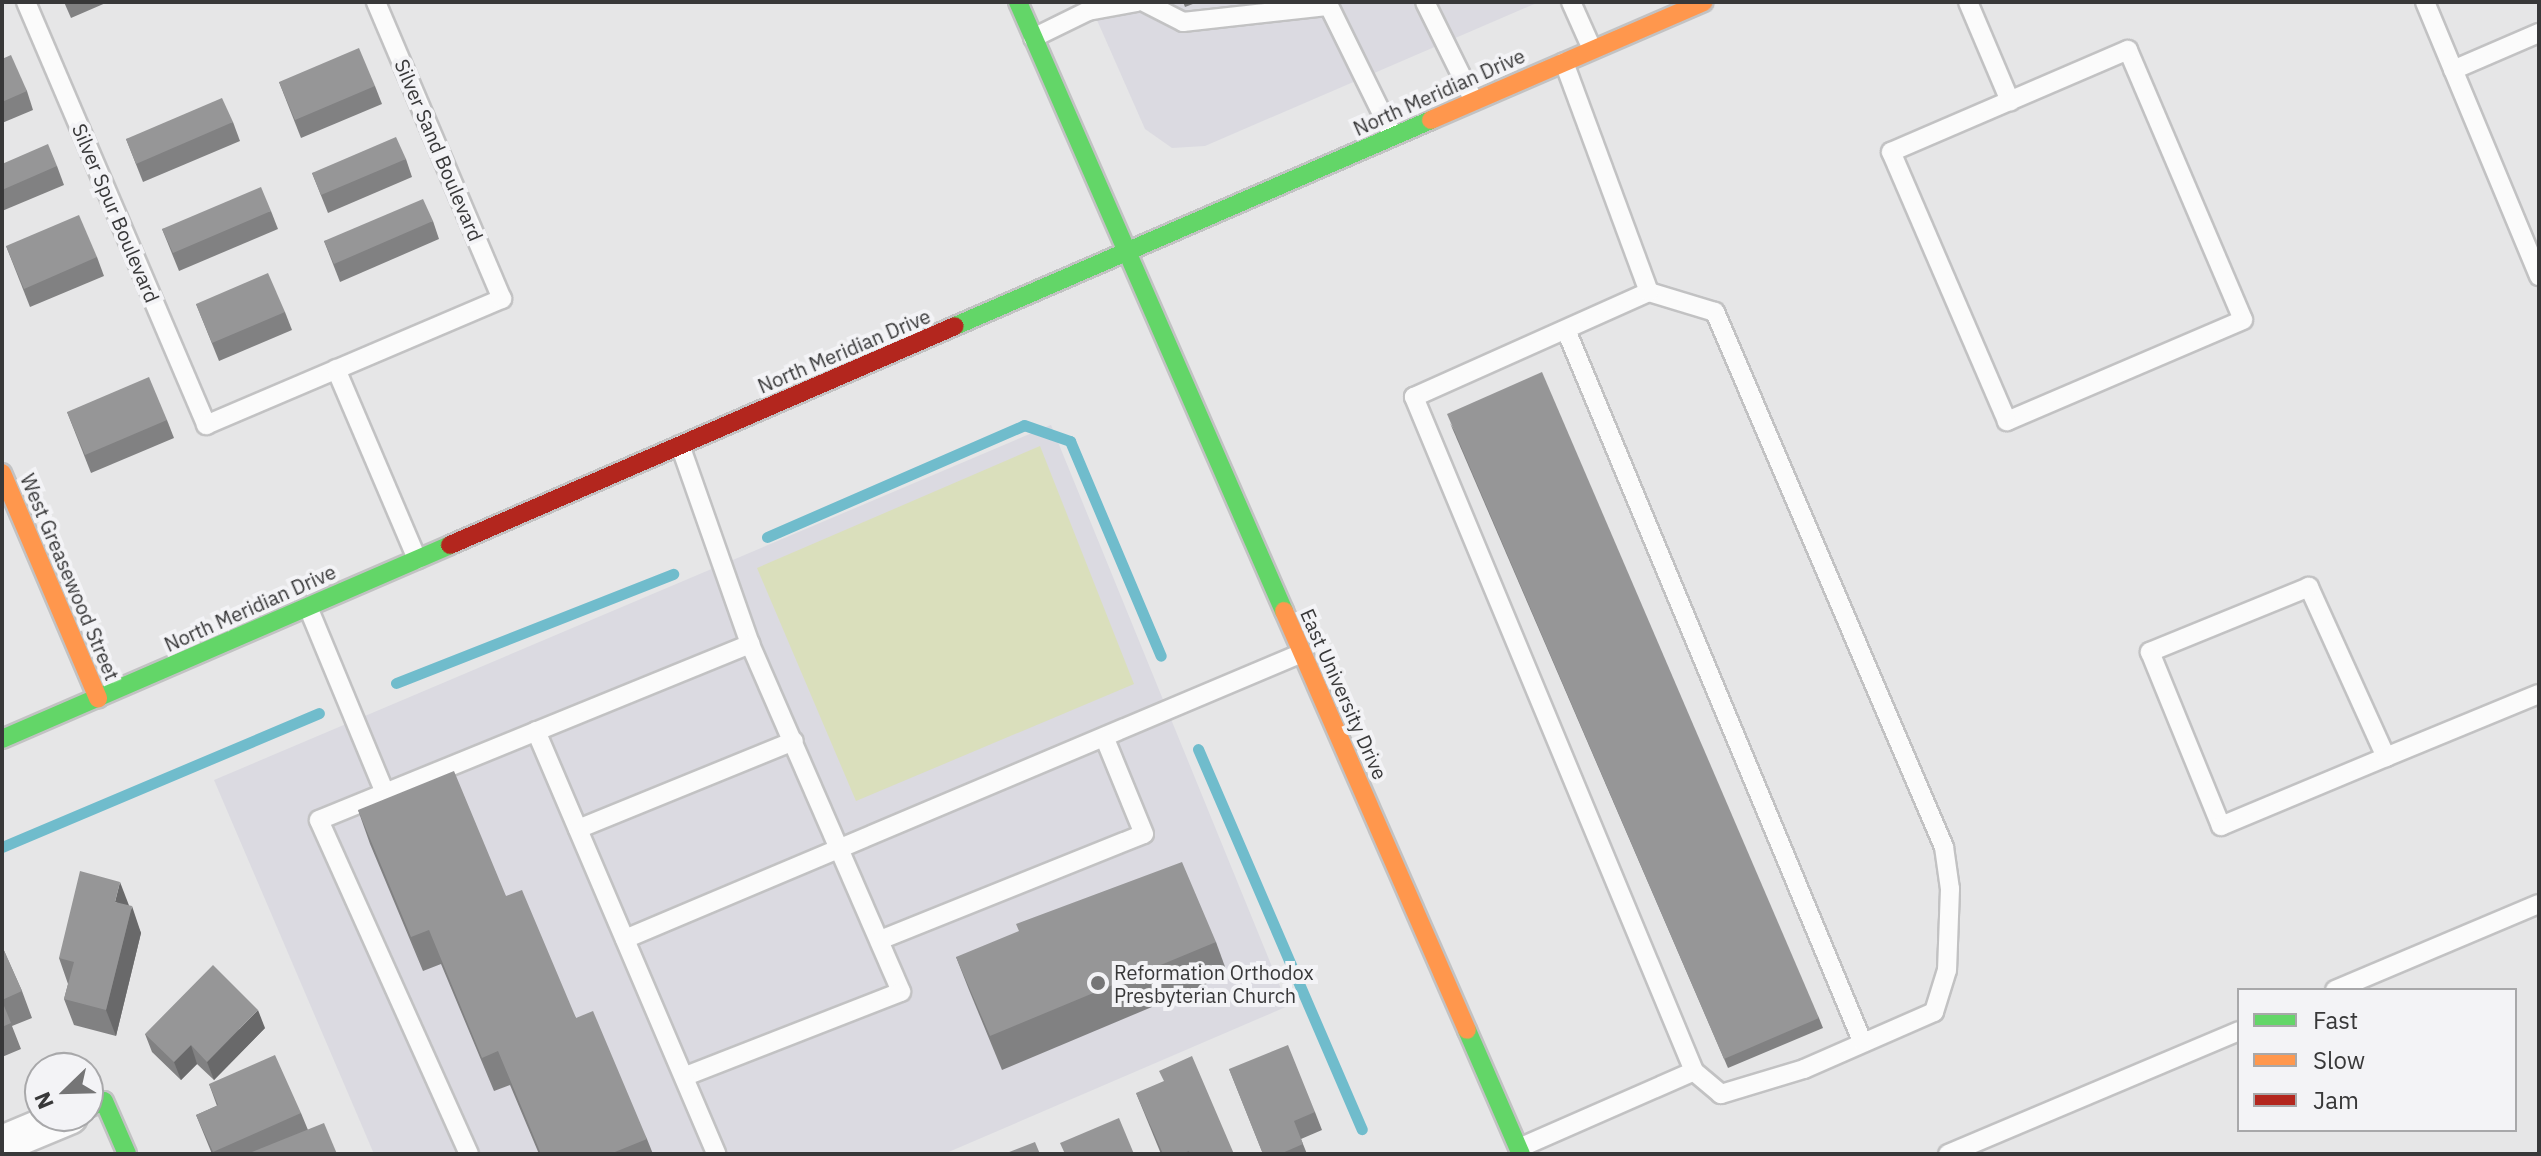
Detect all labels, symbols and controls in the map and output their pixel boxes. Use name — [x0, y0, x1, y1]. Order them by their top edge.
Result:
street label: North Meridian Drive — [1350, 43, 1528, 141]
street label: Silver Sand Boulevard — [390, 55, 488, 245]
street label: Silver Spur Boulevard — [67, 120, 165, 306]
street label: North Meridian Drive — [754, 304, 934, 398]
street label: West Greasewood Street — [16, 470, 124, 684]
street label: North Meridian Drive — [161, 559, 339, 657]
street label: East University Drive — [1296, 605, 1392, 783]
place label: Reformation Orthodox Presbyterian Church — [1114, 960, 1314, 1007]
marker: Reformation Orthodox Presbyterian Church — [1089, 974, 1107, 992]
legend — [2237, 988, 2517, 1132]
text: Fast — [2313, 1004, 2358, 1036]
text: Slow — [2313, 1044, 2365, 1076]
north arrow — [24, 1052, 104, 1132]
text: Jam — [2313, 1084, 2359, 1116]
text: N — [27, 1088, 60, 1114]

